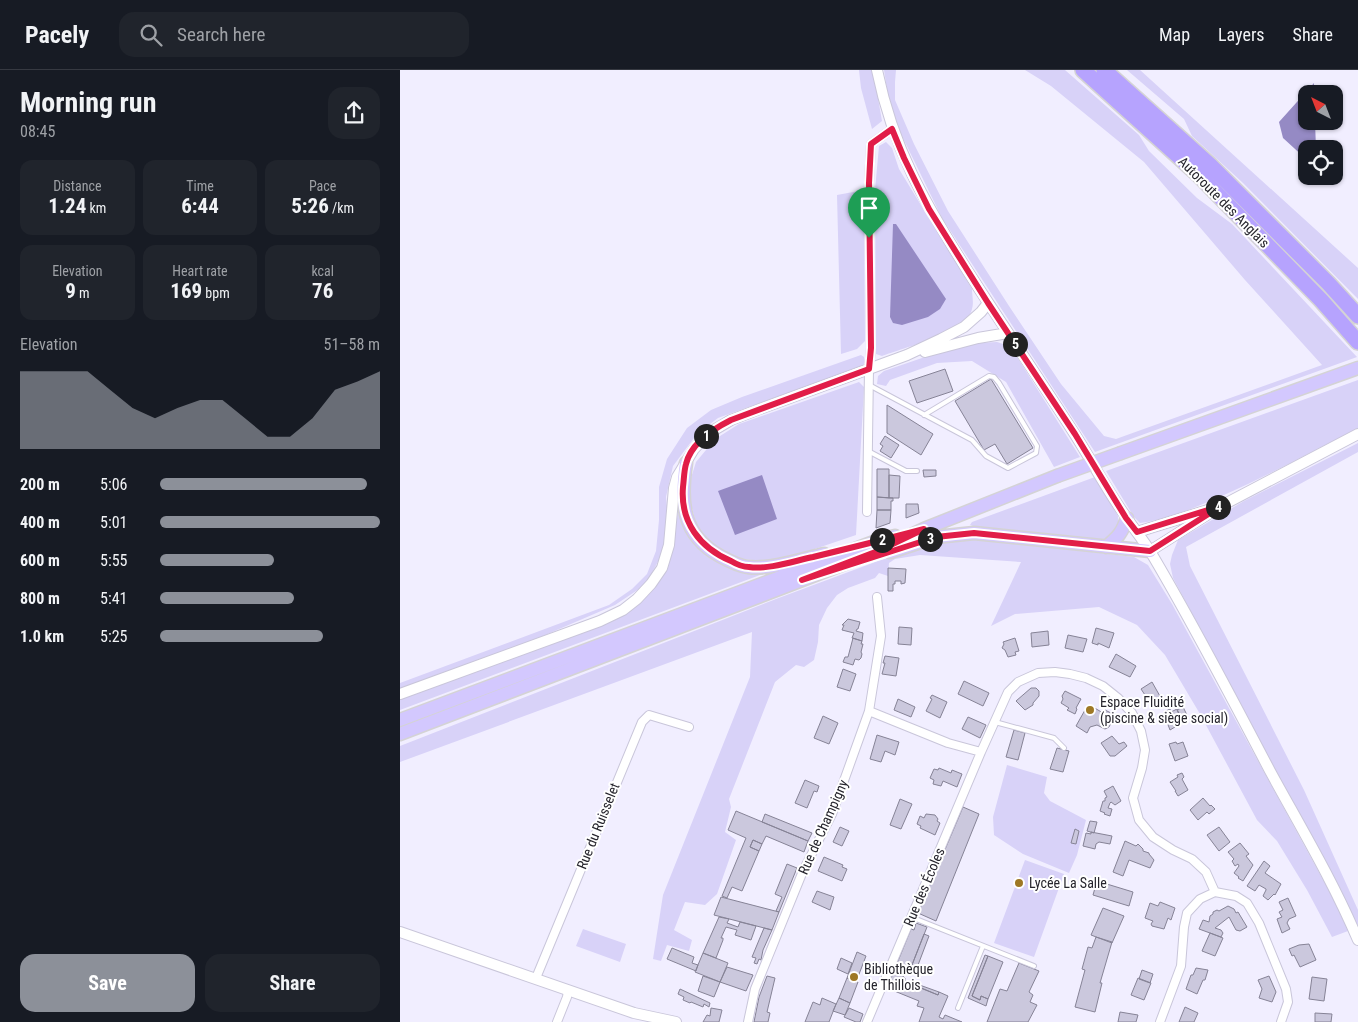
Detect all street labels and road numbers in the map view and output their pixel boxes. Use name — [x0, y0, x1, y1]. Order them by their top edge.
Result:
street label: Autoroute des Anglais — [1175, 153, 1273, 251]
street label: Rue de Champigny — [795, 777, 851, 877]
street label: Rue du Ruisselet — [573, 781, 623, 871]
street label: Rue des Écoles — [899, 845, 948, 929]

